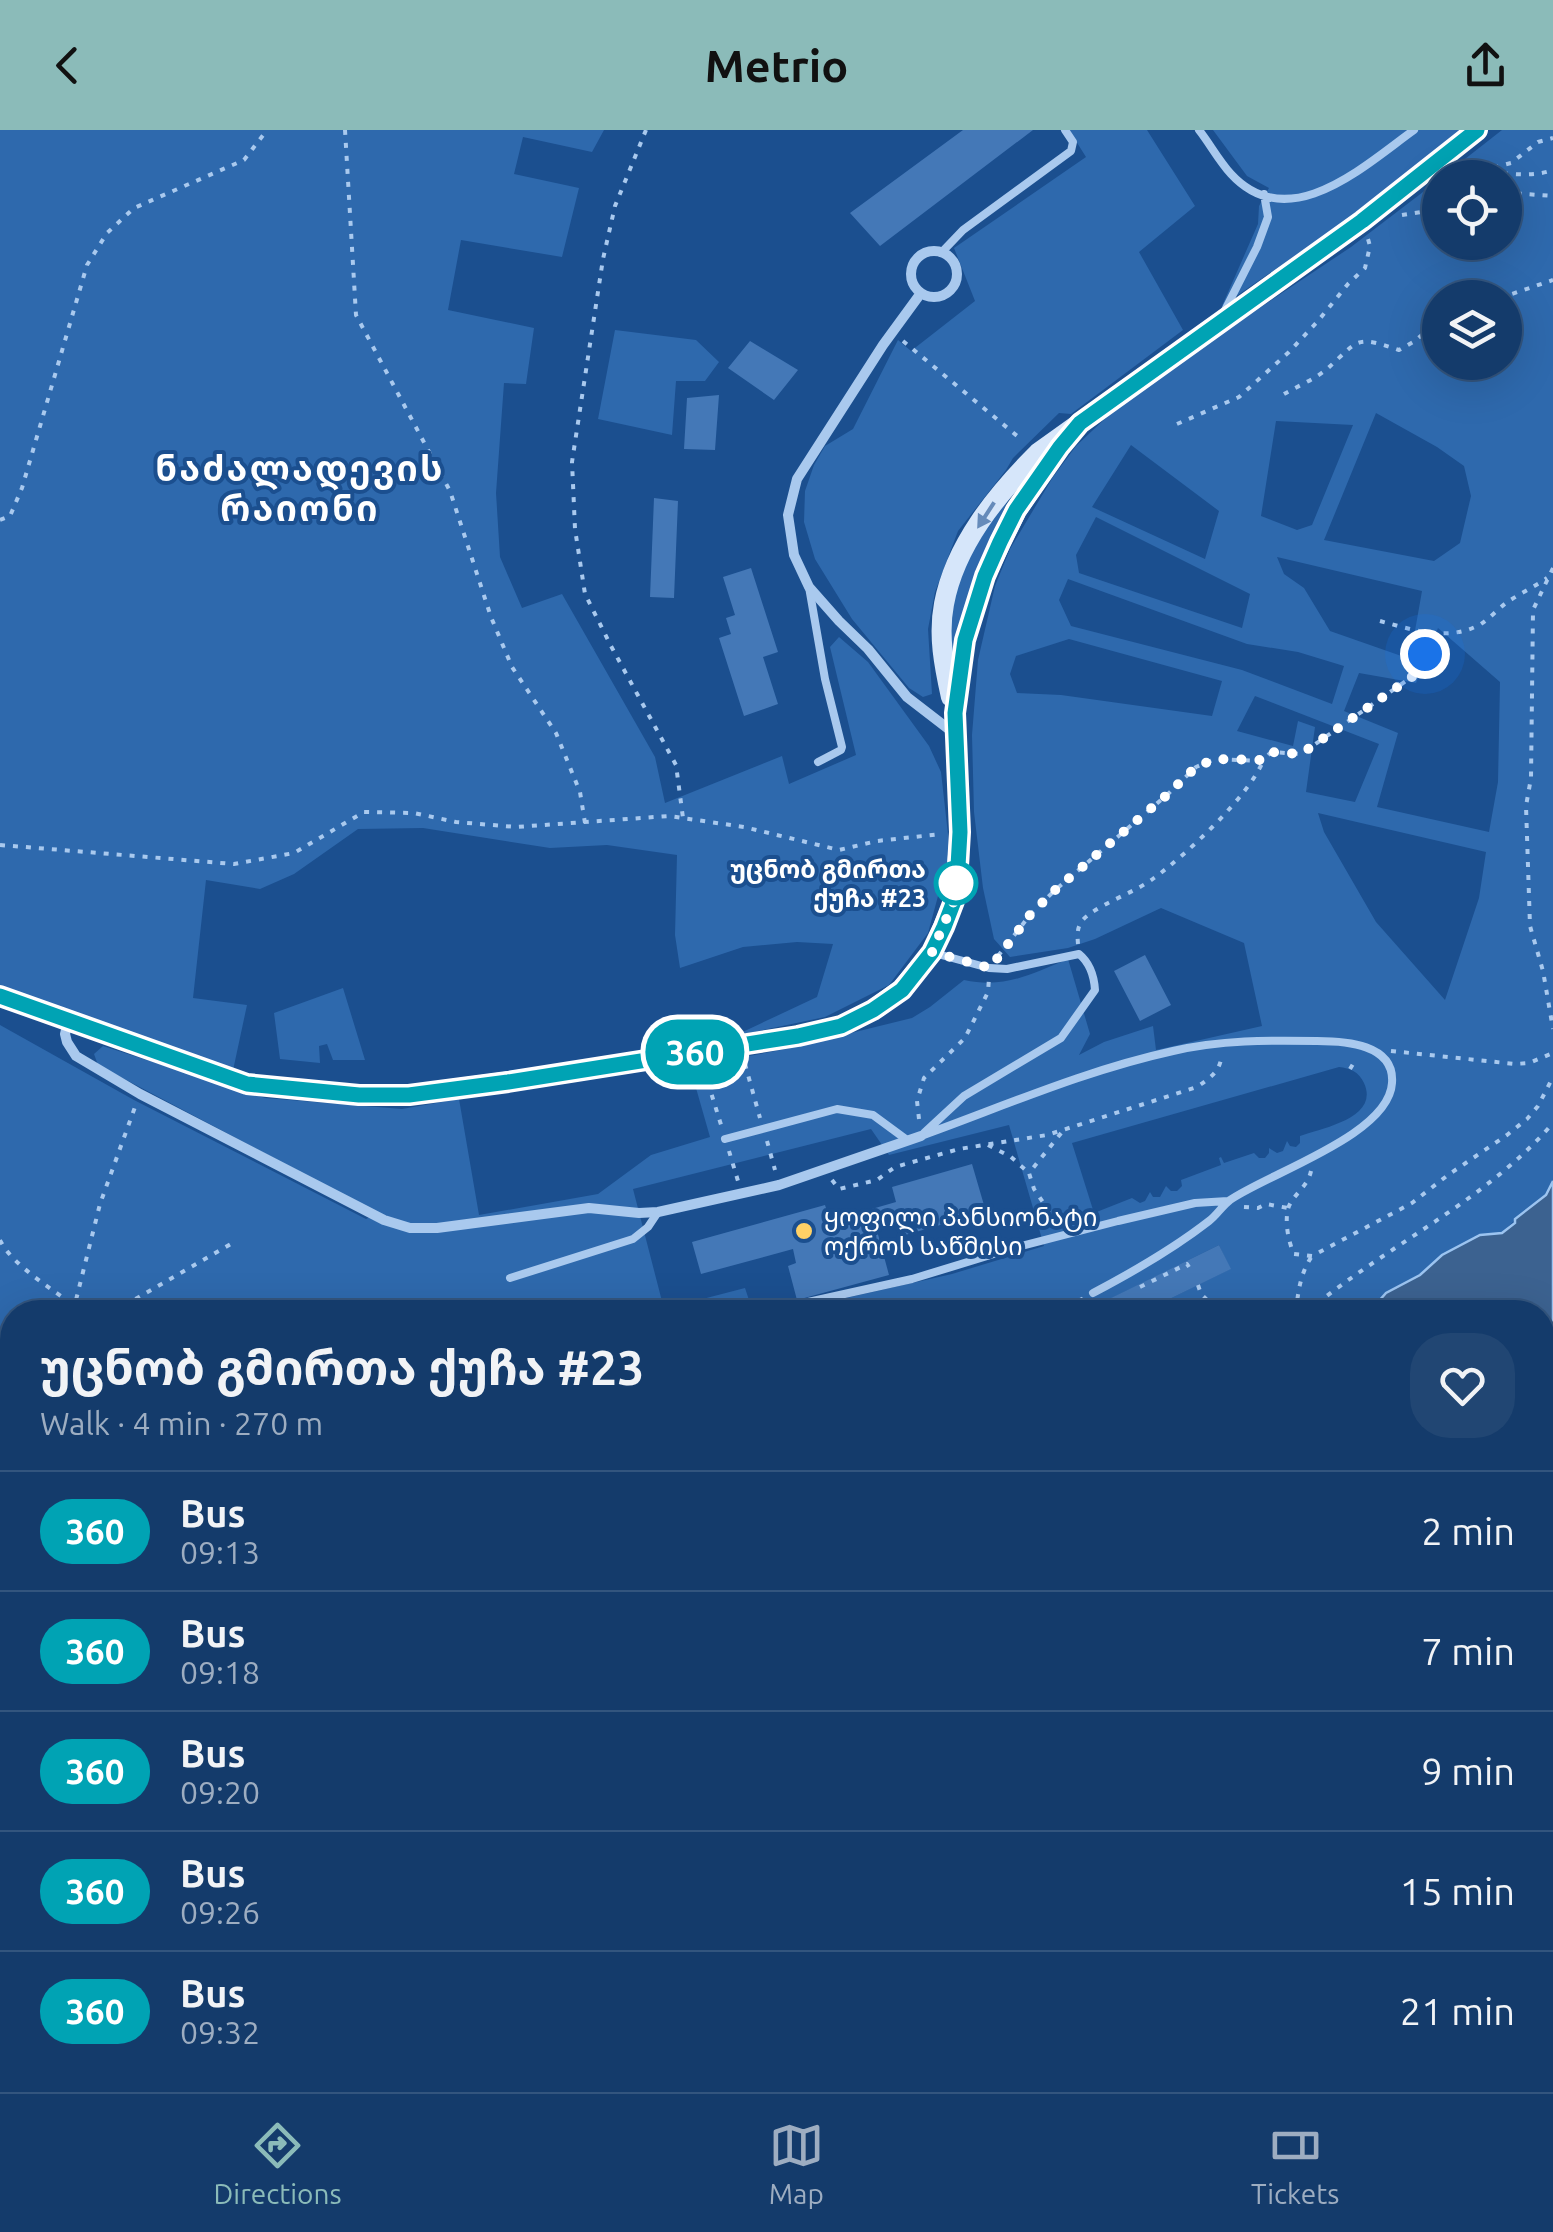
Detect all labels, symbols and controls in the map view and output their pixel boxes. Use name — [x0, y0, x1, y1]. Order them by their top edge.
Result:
icon: back — [40, 38, 95, 93]
icon: share — [1458, 38, 1513, 93]
text: Metrio — [705, 40, 848, 91]
map controls — [1422, 160, 1522, 380]
button: locate — [1422, 160, 1522, 260]
button: layers — [1422, 280, 1522, 380]
district label: ნაძალადევის რაიონი — [155, 448, 445, 528]
one-way arrow — [977, 501, 995, 528]
your location — [1400, 629, 1450, 679]
place label: უცნობ გმირთა ქუჩა #23 — [730, 855, 926, 913]
marker: უცნობ გმირთა ქუჩა #23 — [935, 862, 977, 904]
line badge: 360 — [638, 1020, 752, 1084]
text: 360 — [665, 1032, 725, 1072]
place label: ყოფილი პანსიონატი ოქროს საწმისი — [824, 1203, 1097, 1261]
marker: ყოფილი პანსიონატი ოქროს საწმისი — [793, 1220, 815, 1242]
button: heart — [1410, 1333, 1515, 1438]
text: უცნობ გმირთა ქუჩა #23 — [40, 1340, 644, 1394]
text: Walk · 4 min · 270 m — [40, 1405, 323, 1441]
text: Bus — [180, 1492, 245, 1534]
text: 2 min — [1421, 1510, 1515, 1552]
text: 360 — [65, 1511, 125, 1551]
text: 09:13 — [180, 1534, 260, 1570]
text: Bus — [180, 1612, 245, 1654]
text: 7 min — [1421, 1630, 1515, 1672]
text: 360 — [65, 1631, 125, 1671]
text: 09:18 — [180, 1654, 260, 1690]
text: Bus — [180, 1732, 245, 1774]
text: 9 min — [1421, 1750, 1515, 1792]
text: 360 — [65, 1751, 125, 1791]
text: 09:20 — [180, 1774, 260, 1810]
text: Bus — [180, 1852, 245, 1894]
text: 15 min — [1400, 1870, 1515, 1912]
text: 360 — [65, 1871, 125, 1911]
text: 09:26 — [180, 1894, 260, 1930]
text: Bus — [180, 1972, 245, 2014]
text: 21 min — [1400, 1990, 1515, 2032]
text: 360 — [65, 1991, 125, 2031]
text: 09:32 — [180, 2014, 260, 2050]
tab: Directions — [214, 2118, 342, 2209]
tab: Map — [769, 2118, 824, 2209]
tab: Tickets — [1251, 2118, 1339, 2209]

